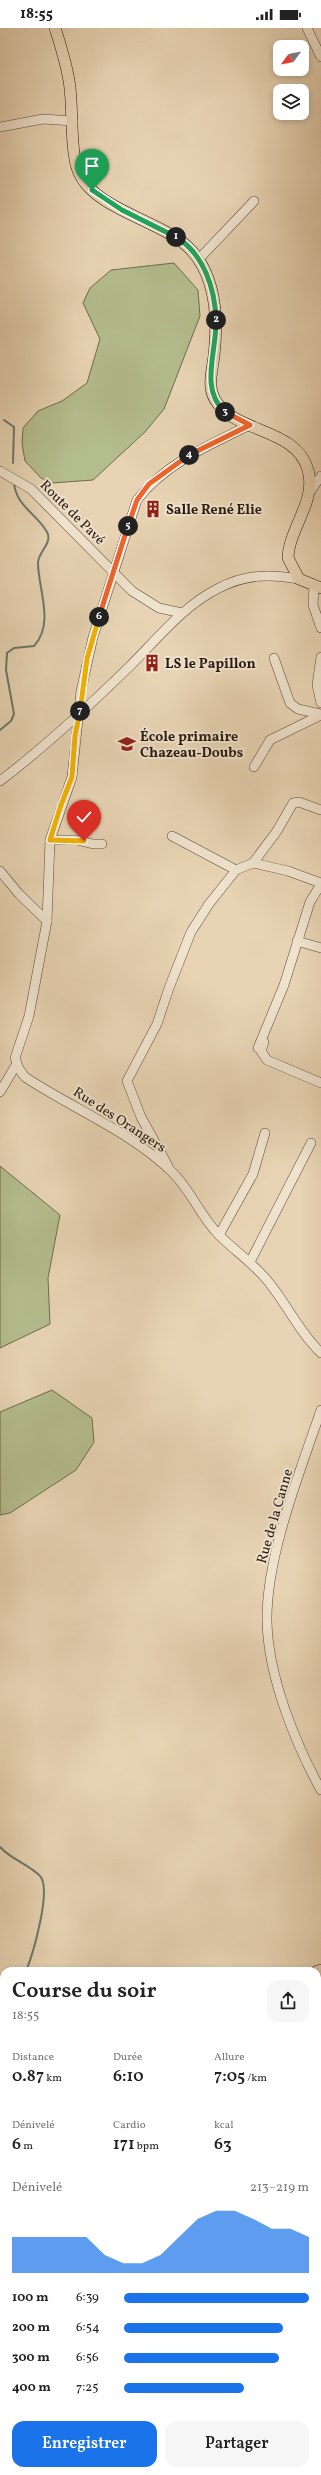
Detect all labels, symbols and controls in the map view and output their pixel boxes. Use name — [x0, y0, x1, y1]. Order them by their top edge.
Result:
text: 18:55 — [20, 4, 53, 25]
north arrow — [273, 40, 309, 76]
map controls — [273, 40, 309, 120]
button: layers — [273, 84, 309, 120]
pin — [75, 149, 109, 190]
icon: arrive — [81, 155, 103, 177]
pin: 1 — [166, 227, 186, 247]
text: 1 — [174, 229, 178, 244]
pin: 2 — [206, 310, 226, 330]
text: 2 — [213, 312, 219, 327]
pin: 3 — [215, 402, 235, 422]
text: 3 — [222, 404, 228, 419]
pin: 4 — [179, 445, 199, 465]
text: 4 — [186, 447, 192, 462]
street label: Route de Pavé — [35, 476, 109, 550]
building icon: Salle René Elie — [143, 499, 163, 519]
place label: Salle René Elie — [166, 501, 262, 520]
pin: 5 — [118, 516, 138, 536]
text: 5 — [125, 518, 131, 533]
pin: 6 — [89, 607, 109, 627]
text: 6 — [96, 609, 102, 624]
building icon: LS le Papillon — [142, 653, 162, 673]
place label: LS le Papillon — [165, 655, 256, 674]
pin: 7 — [70, 701, 90, 721]
text: 7 — [77, 703, 83, 718]
place label: École primaire Chazeau-Doubs — [140, 728, 243, 763]
school or university icon: École primaire Chazeau-Doubs — [117, 734, 137, 754]
pin — [67, 800, 101, 841]
icon: check — [73, 806, 95, 828]
street label: Rue des Orangers — [69, 1083, 169, 1157]
street label: Rue de la Canne — [253, 1467, 298, 1566]
text: Course du soir — [12, 1976, 157, 2007]
button: share — [267, 1980, 309, 2022]
text: 18:55 — [12, 2007, 39, 2025]
text: Distance — [12, 2050, 54, 2065]
text: Durée — [113, 2050, 142, 2065]
text: Allure — [214, 2050, 244, 2065]
text: 0.87 — [12, 2065, 44, 2088]
text: 6:10 — [113, 2065, 144, 2088]
text: 7:05 — [214, 2065, 245, 2088]
text: km — [44, 2071, 62, 2086]
text: /km — [245, 2071, 267, 2086]
text: Dénivelé — [12, 2118, 55, 2133]
text: Cardio — [113, 2118, 146, 2133]
text: kcal — [214, 2118, 234, 2133]
text: 6 — [12, 2133, 21, 2156]
text: 171 — [113, 2133, 135, 2156]
text: 63 — [214, 2133, 232, 2156]
text: m — [21, 2139, 33, 2154]
text: bpm — [135, 2139, 159, 2154]
text: Dénivelé — [12, 2179, 62, 2197]
text: 213–219 m — [250, 2179, 309, 2197]
text: 100 m — [12, 2289, 49, 2307]
text: 6:39 — [76, 2289, 99, 2307]
text: 200 m — [12, 2319, 50, 2337]
text: 6:54 — [76, 2319, 100, 2337]
text: 300 m — [12, 2349, 50, 2367]
text: 6:56 — [76, 2349, 98, 2367]
text: 400 m — [12, 2379, 51, 2397]
text: 7:25 — [76, 2379, 99, 2397]
button: Enregistrer — [12, 2421, 157, 2467]
button: Partager — [165, 2421, 309, 2467]

